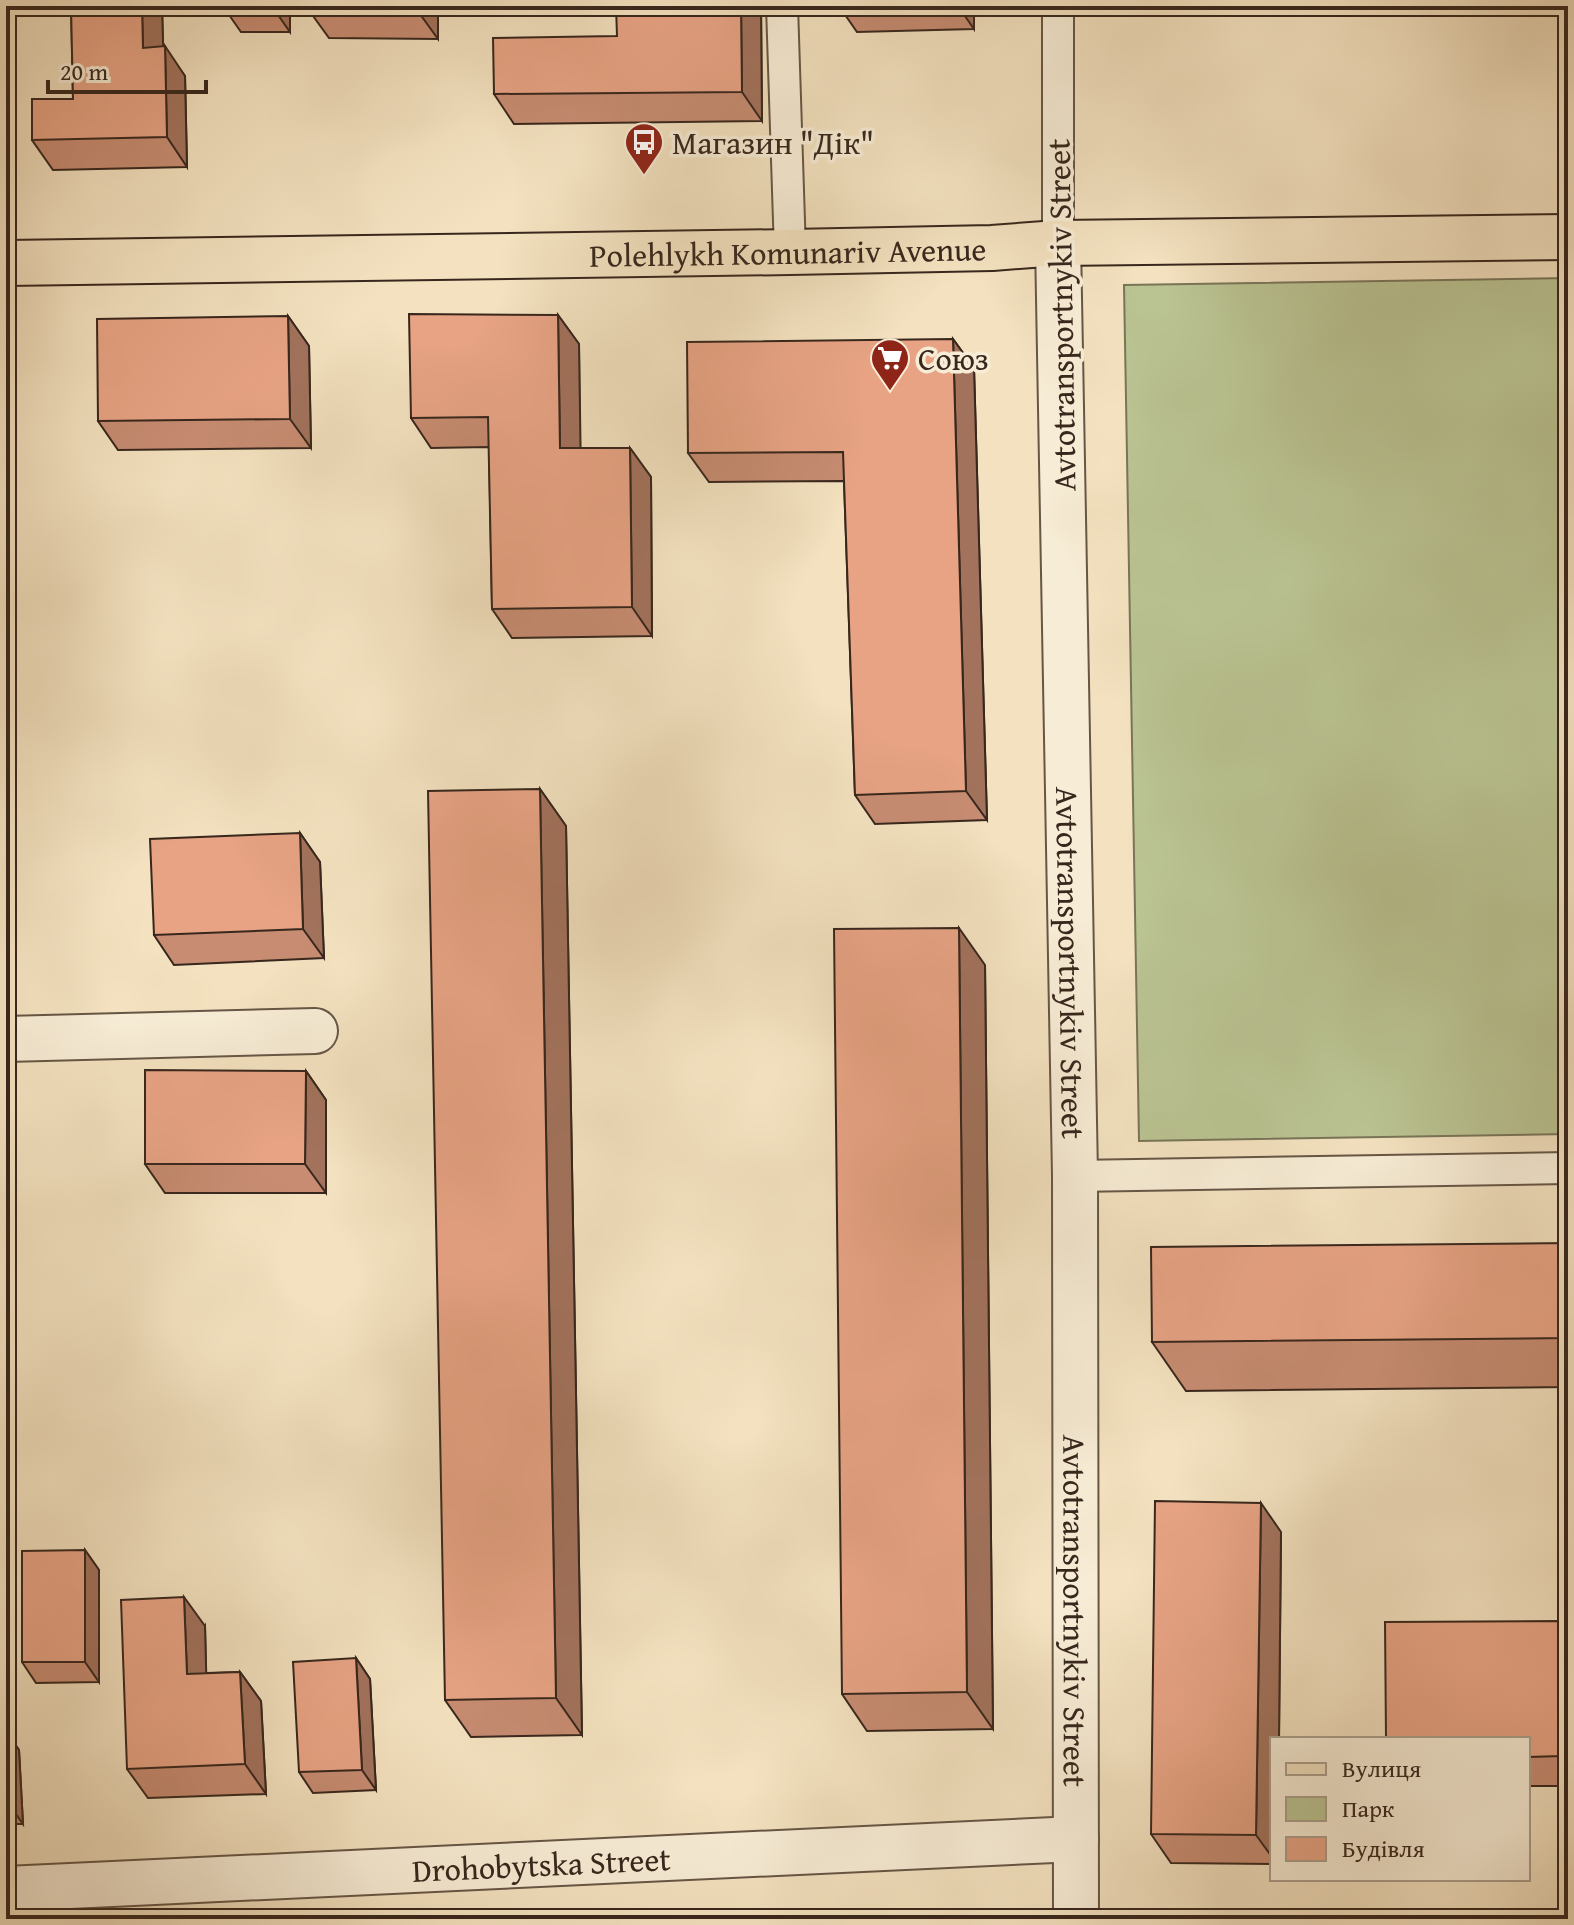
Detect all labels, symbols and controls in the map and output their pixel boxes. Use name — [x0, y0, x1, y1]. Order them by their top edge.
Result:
scale bar — [48, 44, 206, 94]
text: 20 m — [60, 54, 108, 89]
place label: Магазин "Дік" — [672, 119, 874, 166]
bus stop icon: Магазин "Дік" — [623, 121, 665, 176]
street label: Avtotransportnykiv Street — [1034, 138, 1088, 492]
street label: Polehlykh Komunariv Avenue — [589, 225, 987, 278]
place label: Союз — [918, 335, 989, 382]
supermarket icon: Союз — [869, 337, 911, 392]
street label: Avtotransportnykiv Street — [1044, 786, 1098, 1140]
street label: Avtotransportnykiv Street — [1052, 1435, 1099, 1787]
legend — [1270, 1737, 1530, 1881]
text: Вулиця — [1342, 1751, 1421, 1786]
text: Парк — [1342, 1791, 1395, 1826]
text: Будівля — [1342, 1831, 1425, 1866]
street label: Drohobytska Street — [411, 1834, 672, 1893]

